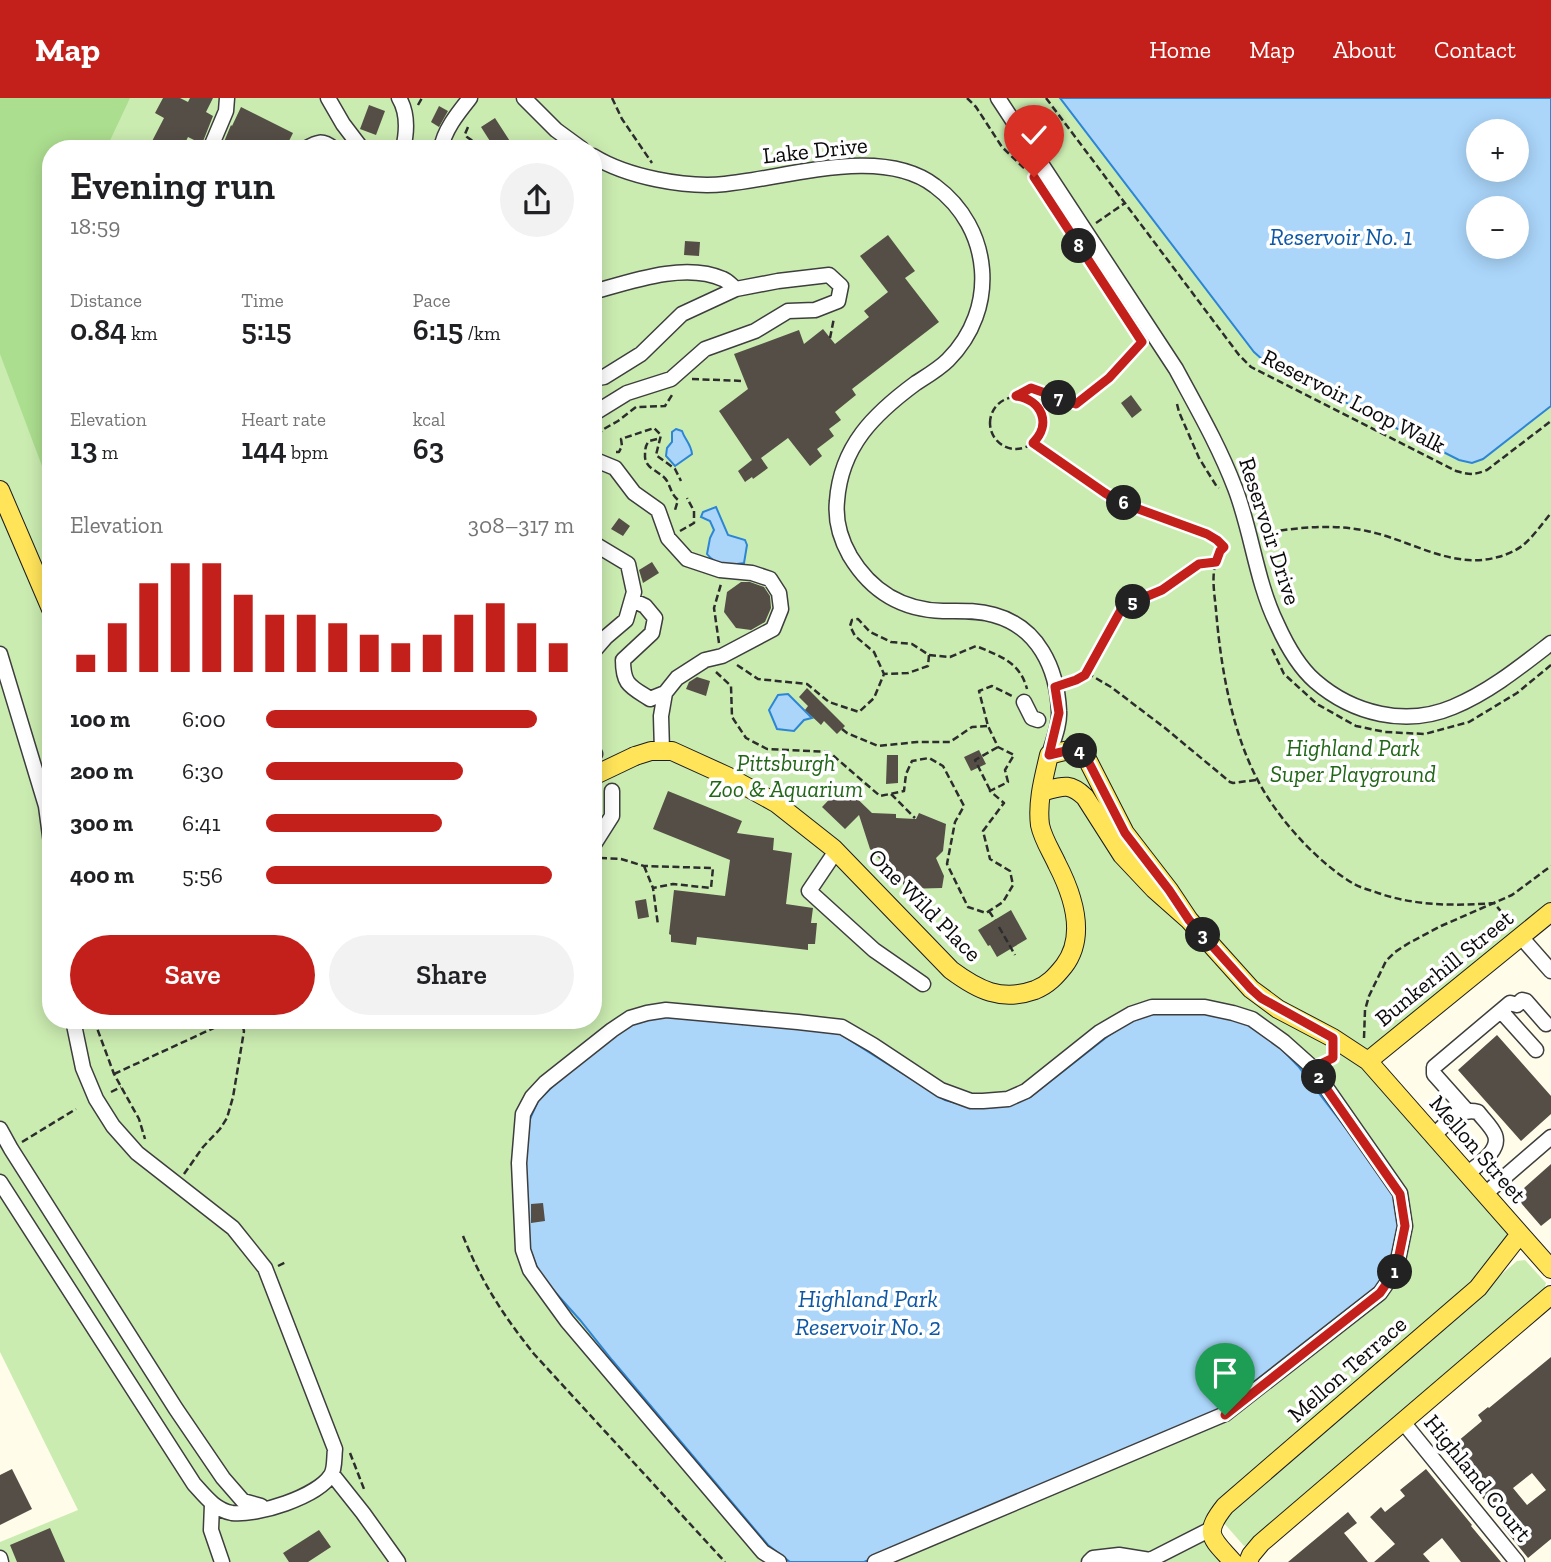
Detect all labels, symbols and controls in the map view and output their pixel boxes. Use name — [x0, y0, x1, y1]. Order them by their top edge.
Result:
text: Map — [35, 30, 100, 69]
text: Home — [1149, 35, 1211, 64]
text: Map — [1249, 35, 1295, 64]
text: About — [1333, 35, 1396, 64]
text: Contact — [1434, 35, 1516, 64]
pin — [1004, 105, 1064, 177]
icon: check — [1015, 116, 1053, 154]
map controls — [1466, 119, 1529, 259]
button: + — [1466, 119, 1529, 182]
street label: Lake Drive — [761, 131, 869, 169]
text: Evening run — [70, 163, 275, 209]
button: share — [500, 163, 574, 237]
button: − — [1466, 196, 1529, 259]
text: 18:59 — [70, 212, 120, 240]
water label: Reservoir No. 1 — [1270, 222, 1412, 251]
pin: 8 — [1062, 228, 1096, 264]
text: 8 — [1073, 234, 1084, 257]
text: Distance — [70, 289, 142, 312]
text: Time — [241, 289, 284, 312]
text: Pace — [413, 289, 450, 312]
text: 0.84 — [70, 312, 127, 348]
text: 5:15 — [241, 312, 292, 348]
text: 6:15 — [413, 312, 463, 348]
text: km — [127, 322, 157, 345]
text: /km — [463, 322, 500, 345]
street label: Reservoir Loop Walk — [1258, 343, 1450, 459]
pin: 7 — [1042, 380, 1076, 416]
text: 7 — [1054, 386, 1063, 409]
text: Elevation — [70, 408, 147, 431]
text: Heart rate — [241, 408, 326, 431]
text: kcal — [413, 408, 445, 431]
text: 13 — [70, 431, 97, 467]
text: 144 — [241, 431, 287, 467]
text: 63 — [413, 431, 444, 467]
text: m — [97, 441, 118, 464]
text: bpm — [287, 441, 328, 464]
street label: Reservoir Drive — [1233, 454, 1307, 608]
pin: 6 — [1106, 486, 1142, 520]
text: 6 — [1118, 491, 1129, 514]
text: Elevation — [70, 511, 163, 539]
text: 308–317 m — [468, 511, 574, 539]
pin: 5 — [1116, 584, 1150, 620]
text: 5 — [1128, 590, 1137, 613]
text: 100 m — [70, 705, 130, 733]
text: 6:00 — [182, 705, 226, 733]
pin: 4 — [1062, 734, 1098, 768]
park label: Highland Park Super Playground — [1270, 734, 1436, 788]
text: 4 — [1074, 739, 1085, 762]
park label: Pittsburgh Zoo & Aquarium — [709, 749, 863, 803]
text: 200 m — [70, 757, 133, 785]
text: 6:30 — [182, 757, 224, 785]
text: 300 m — [70, 809, 133, 837]
text: 6:41 — [182, 809, 221, 837]
street label: One Wild Place — [863, 843, 987, 967]
text: 400 m — [70, 861, 134, 889]
text: 5:56 — [182, 861, 223, 889]
street label: Bunkerhill Street — [1369, 904, 1519, 1032]
pin: 3 — [1186, 918, 1220, 952]
text: 3 — [1197, 923, 1208, 946]
button: Save — [70, 935, 315, 1015]
button: Share — [329, 935, 574, 1015]
pin: 2 — [1302, 1060, 1336, 1094]
text: 2 — [1313, 1065, 1324, 1088]
street label: Mellon Street — [1424, 1089, 1533, 1209]
pin: 1 — [1378, 1254, 1412, 1290]
text: 1 — [1391, 1260, 1398, 1283]
water label: Highland Park Reservoir No. 2 — [795, 1284, 941, 1341]
street label: Mellon Terrace — [1282, 1310, 1412, 1428]
pin — [1195, 1343, 1255, 1415]
icon: arrive — [1206, 1354, 1244, 1392]
street label: Highland Court — [1418, 1409, 1538, 1548]

